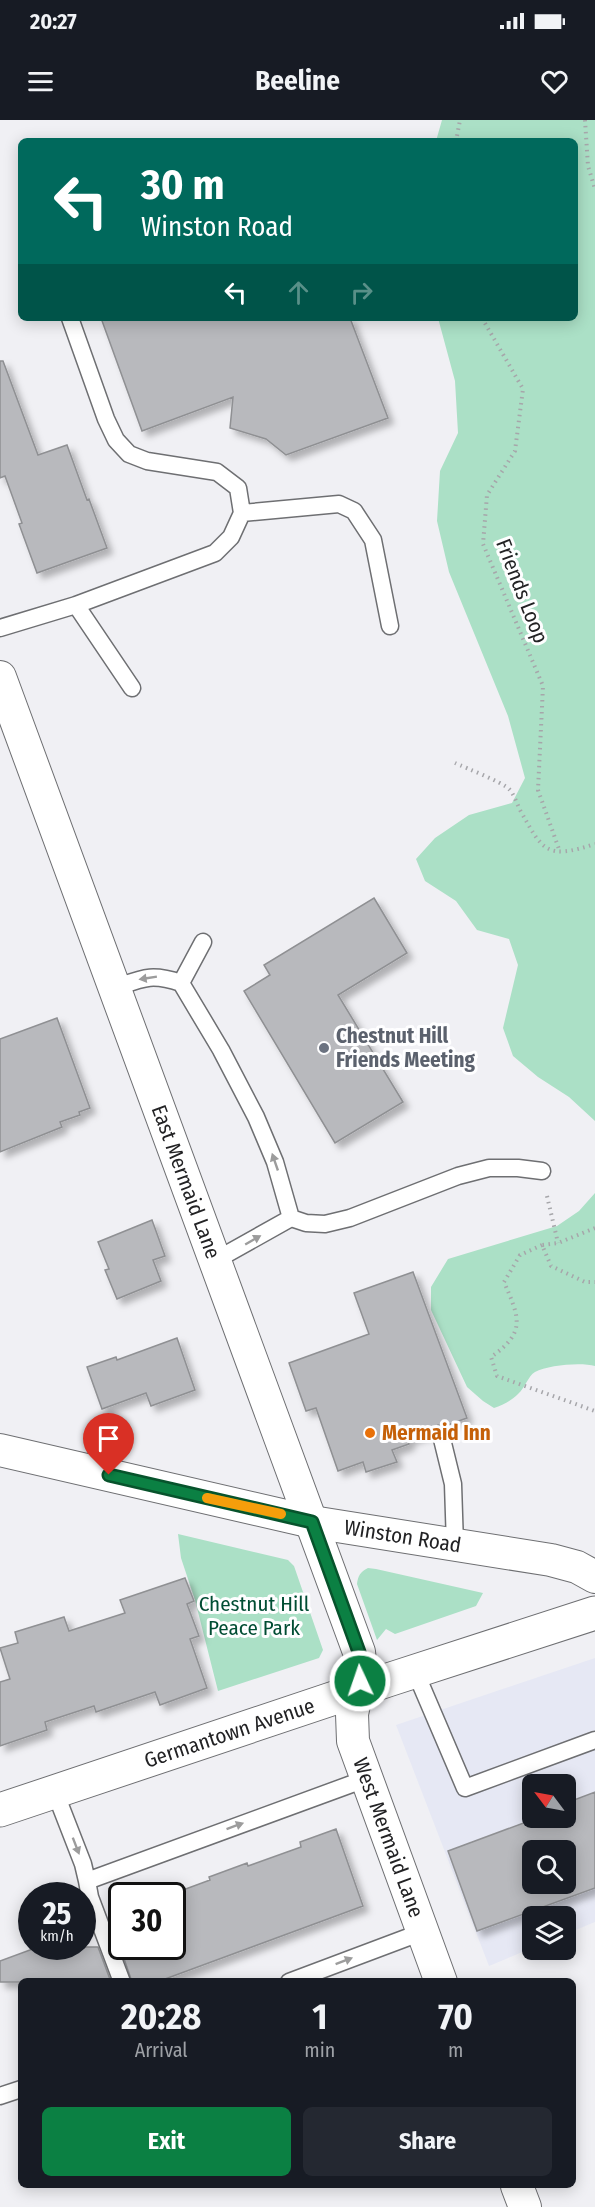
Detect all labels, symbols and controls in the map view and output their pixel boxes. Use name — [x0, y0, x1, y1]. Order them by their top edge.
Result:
text: 20:27 — [30, 8, 77, 35]
icon: menu — [24, 65, 57, 98]
text: Beeline — [255, 65, 340, 97]
icon: heart — [538, 65, 571, 98]
text: 30 m — [141, 160, 225, 210]
icon: left — [42, 162, 120, 240]
text: Winston Road — [141, 211, 293, 243]
icon: left — [219, 276, 252, 309]
icon: ahead — [282, 276, 315, 309]
icon: right — [345, 276, 378, 309]
street label: Friends Loop — [490, 535, 554, 647]
one-way arrow — [138, 974, 157, 983]
place label: Chestnut Hill Friends Meeting — [336, 1023, 476, 1073]
marker: Chestnut Hill Friends Meeting — [317, 1041, 331, 1055]
street label: East Mermaid Lane — [146, 1101, 226, 1262]
one-way arrow — [269, 1153, 279, 1171]
one-way arrow — [245, 1235, 262, 1245]
pin — [83, 1413, 134, 1475]
place label: Mermaid Inn — [382, 1420, 491, 1446]
icon: arrive — [92, 1422, 125, 1455]
marker: Mermaid Inn — [363, 1426, 377, 1440]
street label: Winston Road — [342, 1514, 463, 1559]
park label: Chestnut Hill Peace Park — [199, 1591, 310, 1641]
position arrow — [328, 1649, 392, 1713]
street label: Germantown Avenue — [141, 1693, 318, 1774]
street label: West Mermaid Lane — [347, 1754, 429, 1921]
north arrow — [522, 1774, 576, 1828]
map controls — [522, 1774, 576, 1960]
one-way arrow — [226, 1821, 244, 1831]
one-way arrow — [72, 1837, 81, 1855]
button: search — [522, 1840, 576, 1894]
speed limit sign: 30 — [108, 1882, 186, 1960]
text: 25 — [43, 1896, 71, 1932]
button: layers — [522, 1906, 576, 1960]
text: km/h — [40, 1927, 74, 1945]
one-way arrow — [335, 1956, 353, 1965]
text: 20:28 — [121, 1995, 201, 2039]
text: 1 — [312, 1995, 327, 2039]
text: 70 — [438, 1995, 473, 2039]
text: Arrival — [135, 2038, 188, 2062]
text: min — [304, 2038, 335, 2062]
text: m — [448, 2038, 463, 2062]
button: Exit — [42, 2107, 291, 2176]
button: Share — [303, 2107, 552, 2176]

